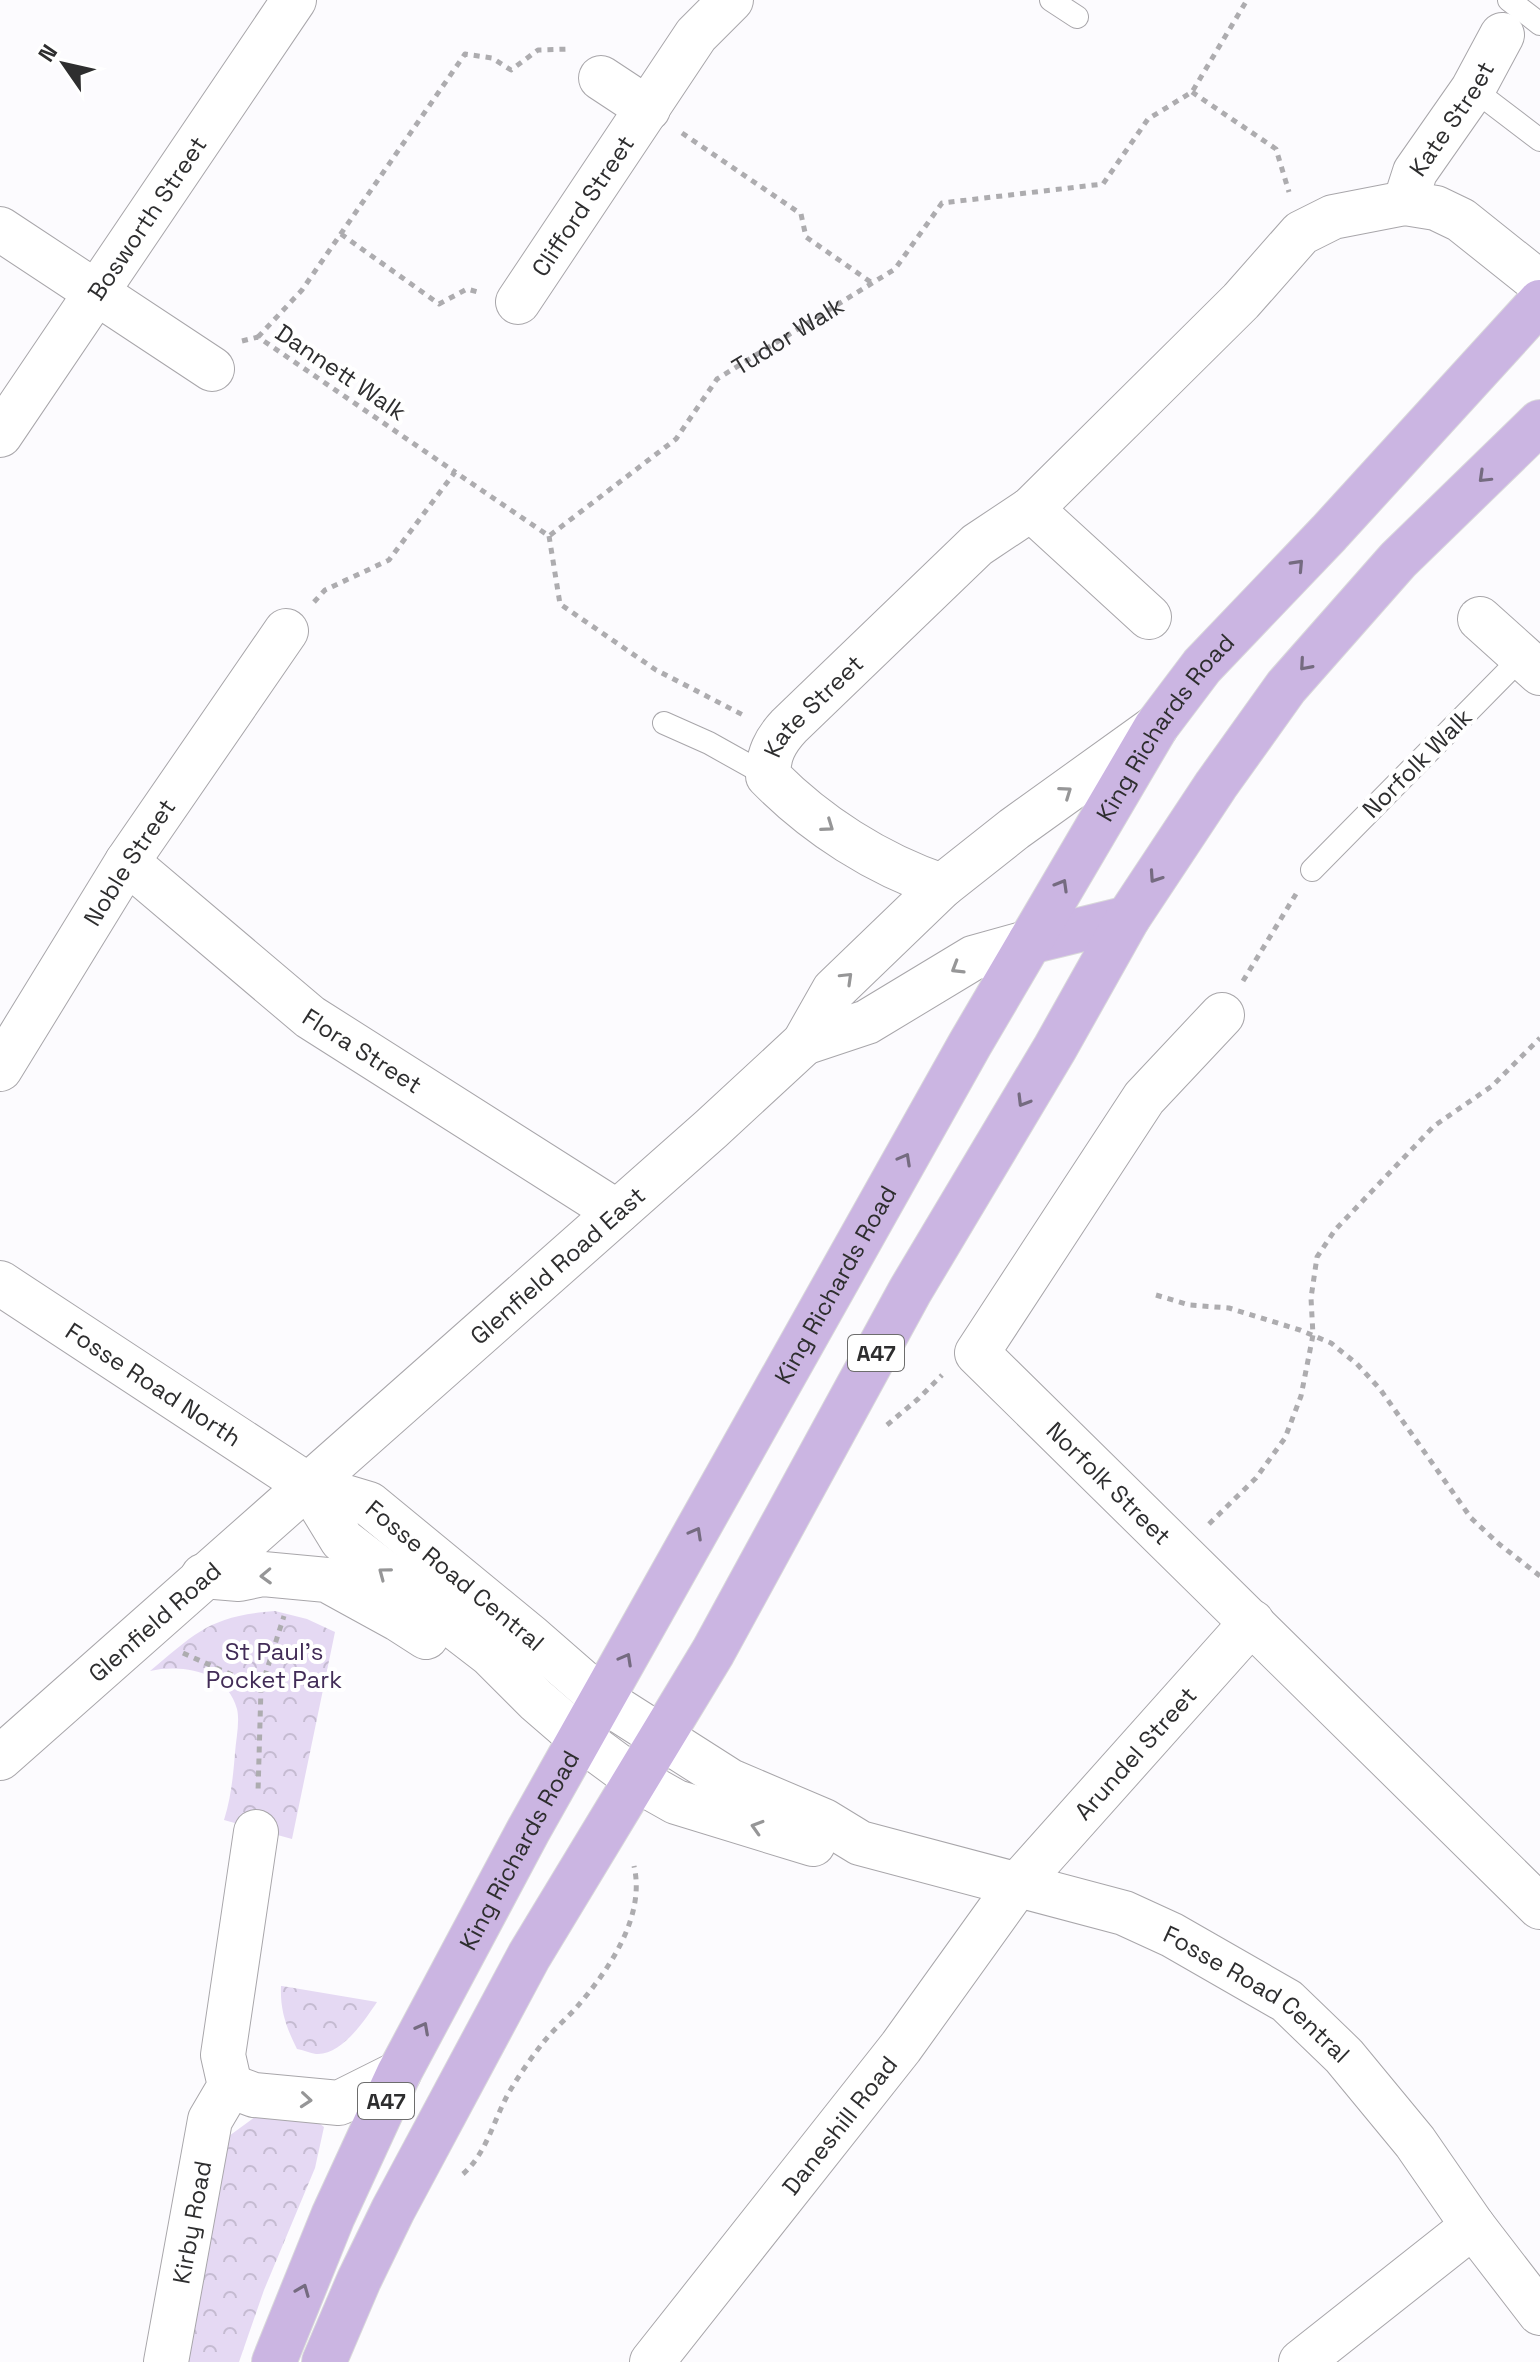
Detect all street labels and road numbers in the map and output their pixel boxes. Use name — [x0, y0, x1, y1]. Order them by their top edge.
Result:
street label: Kate Street — [1402, 56, 1501, 182]
street label: Clifford Street — [524, 129, 641, 282]
street label: Bosworth Street — [80, 130, 213, 306]
street label: Tudor Walk — [726, 289, 849, 382]
street label: Dannett Walk — [270, 317, 413, 427]
street label: King Richards Road — [1089, 627, 1241, 827]
street label: Kate Street — [756, 648, 869, 762]
street label: Norfolk Walk — [1356, 701, 1479, 824]
street label: Noble Street — [76, 792, 182, 931]
street label: Flora Street — [297, 1001, 428, 1100]
street label: Glenfield Road East — [463, 1179, 651, 1351]
street label: King Richards Road — [767, 1180, 903, 1389]
street label: Fosse Road North — [60, 1315, 248, 1453]
road number: A47 — [848, 1335, 904, 1371]
street label: Norfolk Street — [1040, 1415, 1178, 1551]
street label: Fosse Road Central — [360, 1492, 551, 1657]
street label: Glenfield Road — [81, 1555, 227, 1688]
street label: Arundel Street — [1067, 1680, 1203, 1826]
street label: King Richards Road — [452, 1745, 586, 1955]
street label: Fosse Road Central — [1159, 1918, 1357, 2069]
street label: Daneshill Road — [775, 2049, 904, 2201]
road number: A47 — [358, 2083, 414, 2119]
street label: Kirby Road — [165, 2158, 218, 2287]

